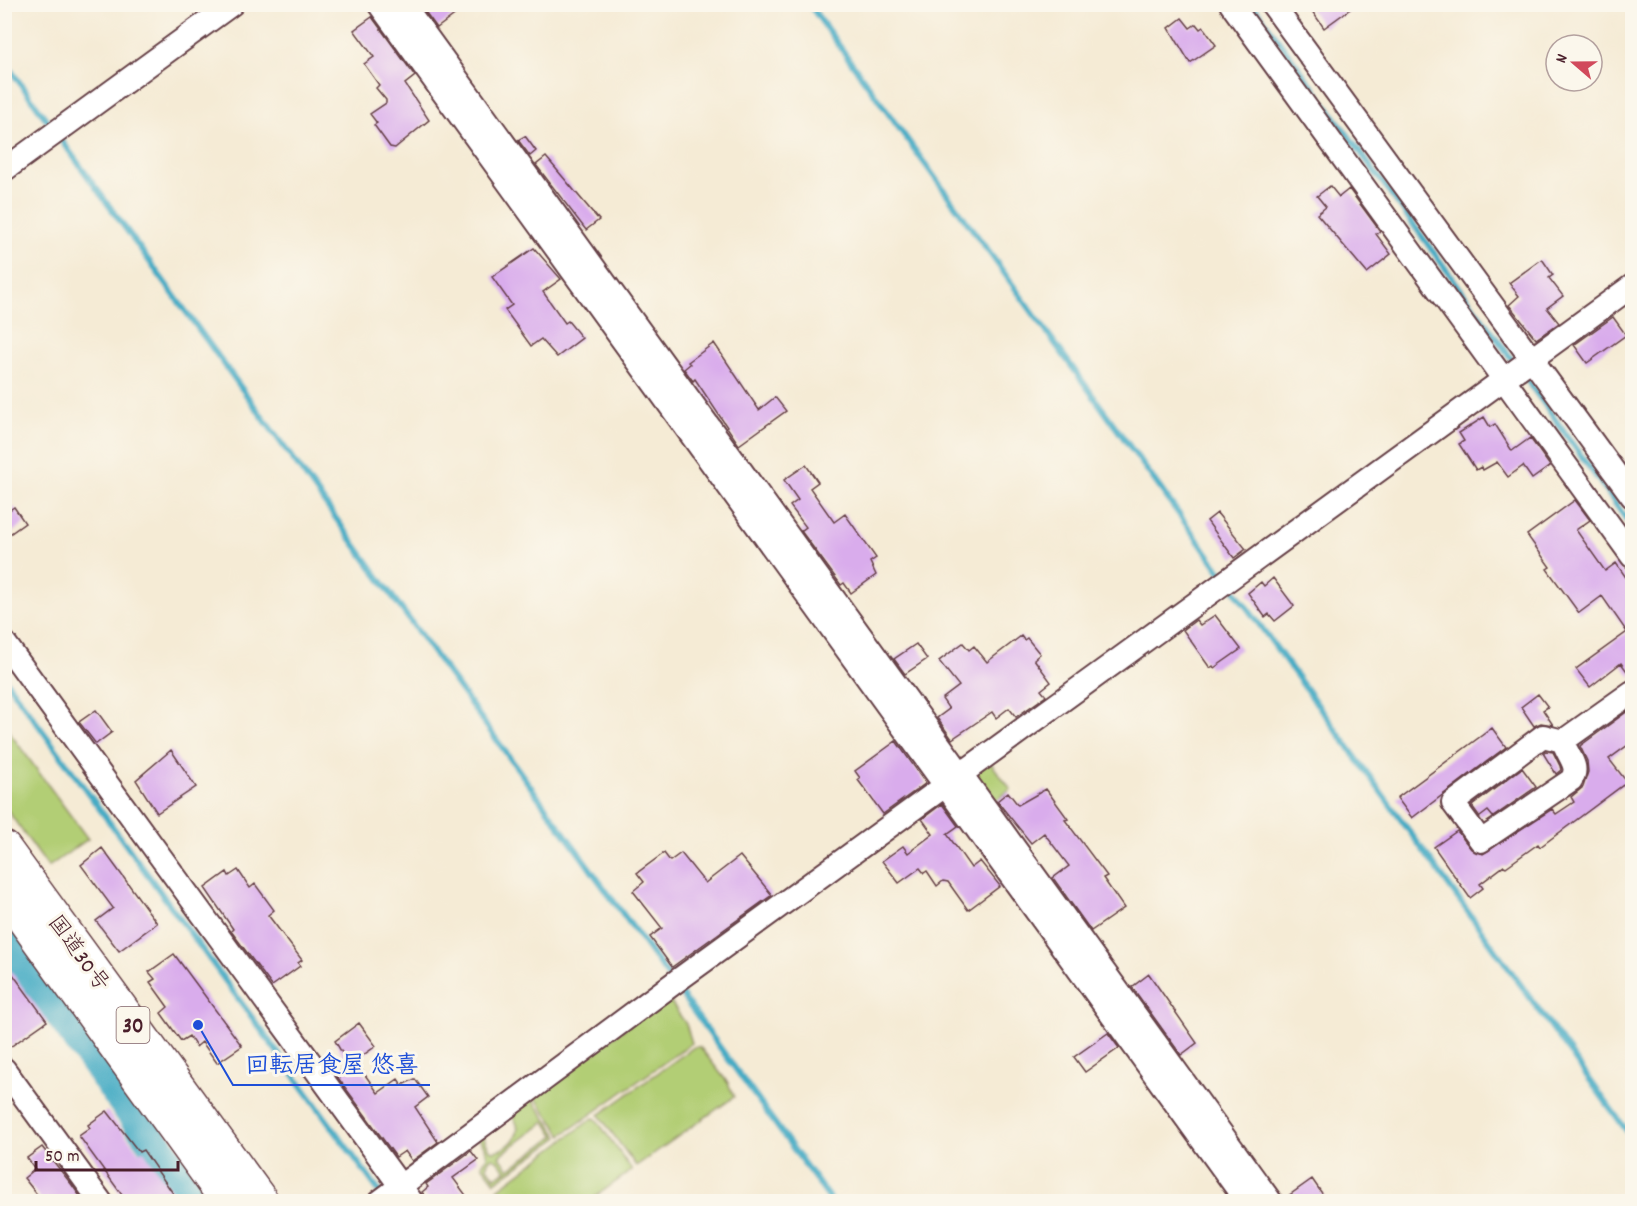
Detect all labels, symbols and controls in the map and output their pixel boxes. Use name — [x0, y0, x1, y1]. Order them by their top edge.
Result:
north arrow — [1544, 33, 1604, 93]
text: N — [1550, 51, 1574, 66]
street label: 国道30号 — [39, 909, 116, 999]
road number: 30 — [116, 1007, 150, 1043]
callout: 回転居食屋 悠喜 — [233, 1043, 430, 1085]
text: 回転居食屋 悠喜 — [245, 1050, 419, 1084]
scale bar — [36, 1134, 178, 1172]
text: 50 m — [45, 1145, 80, 1170]

